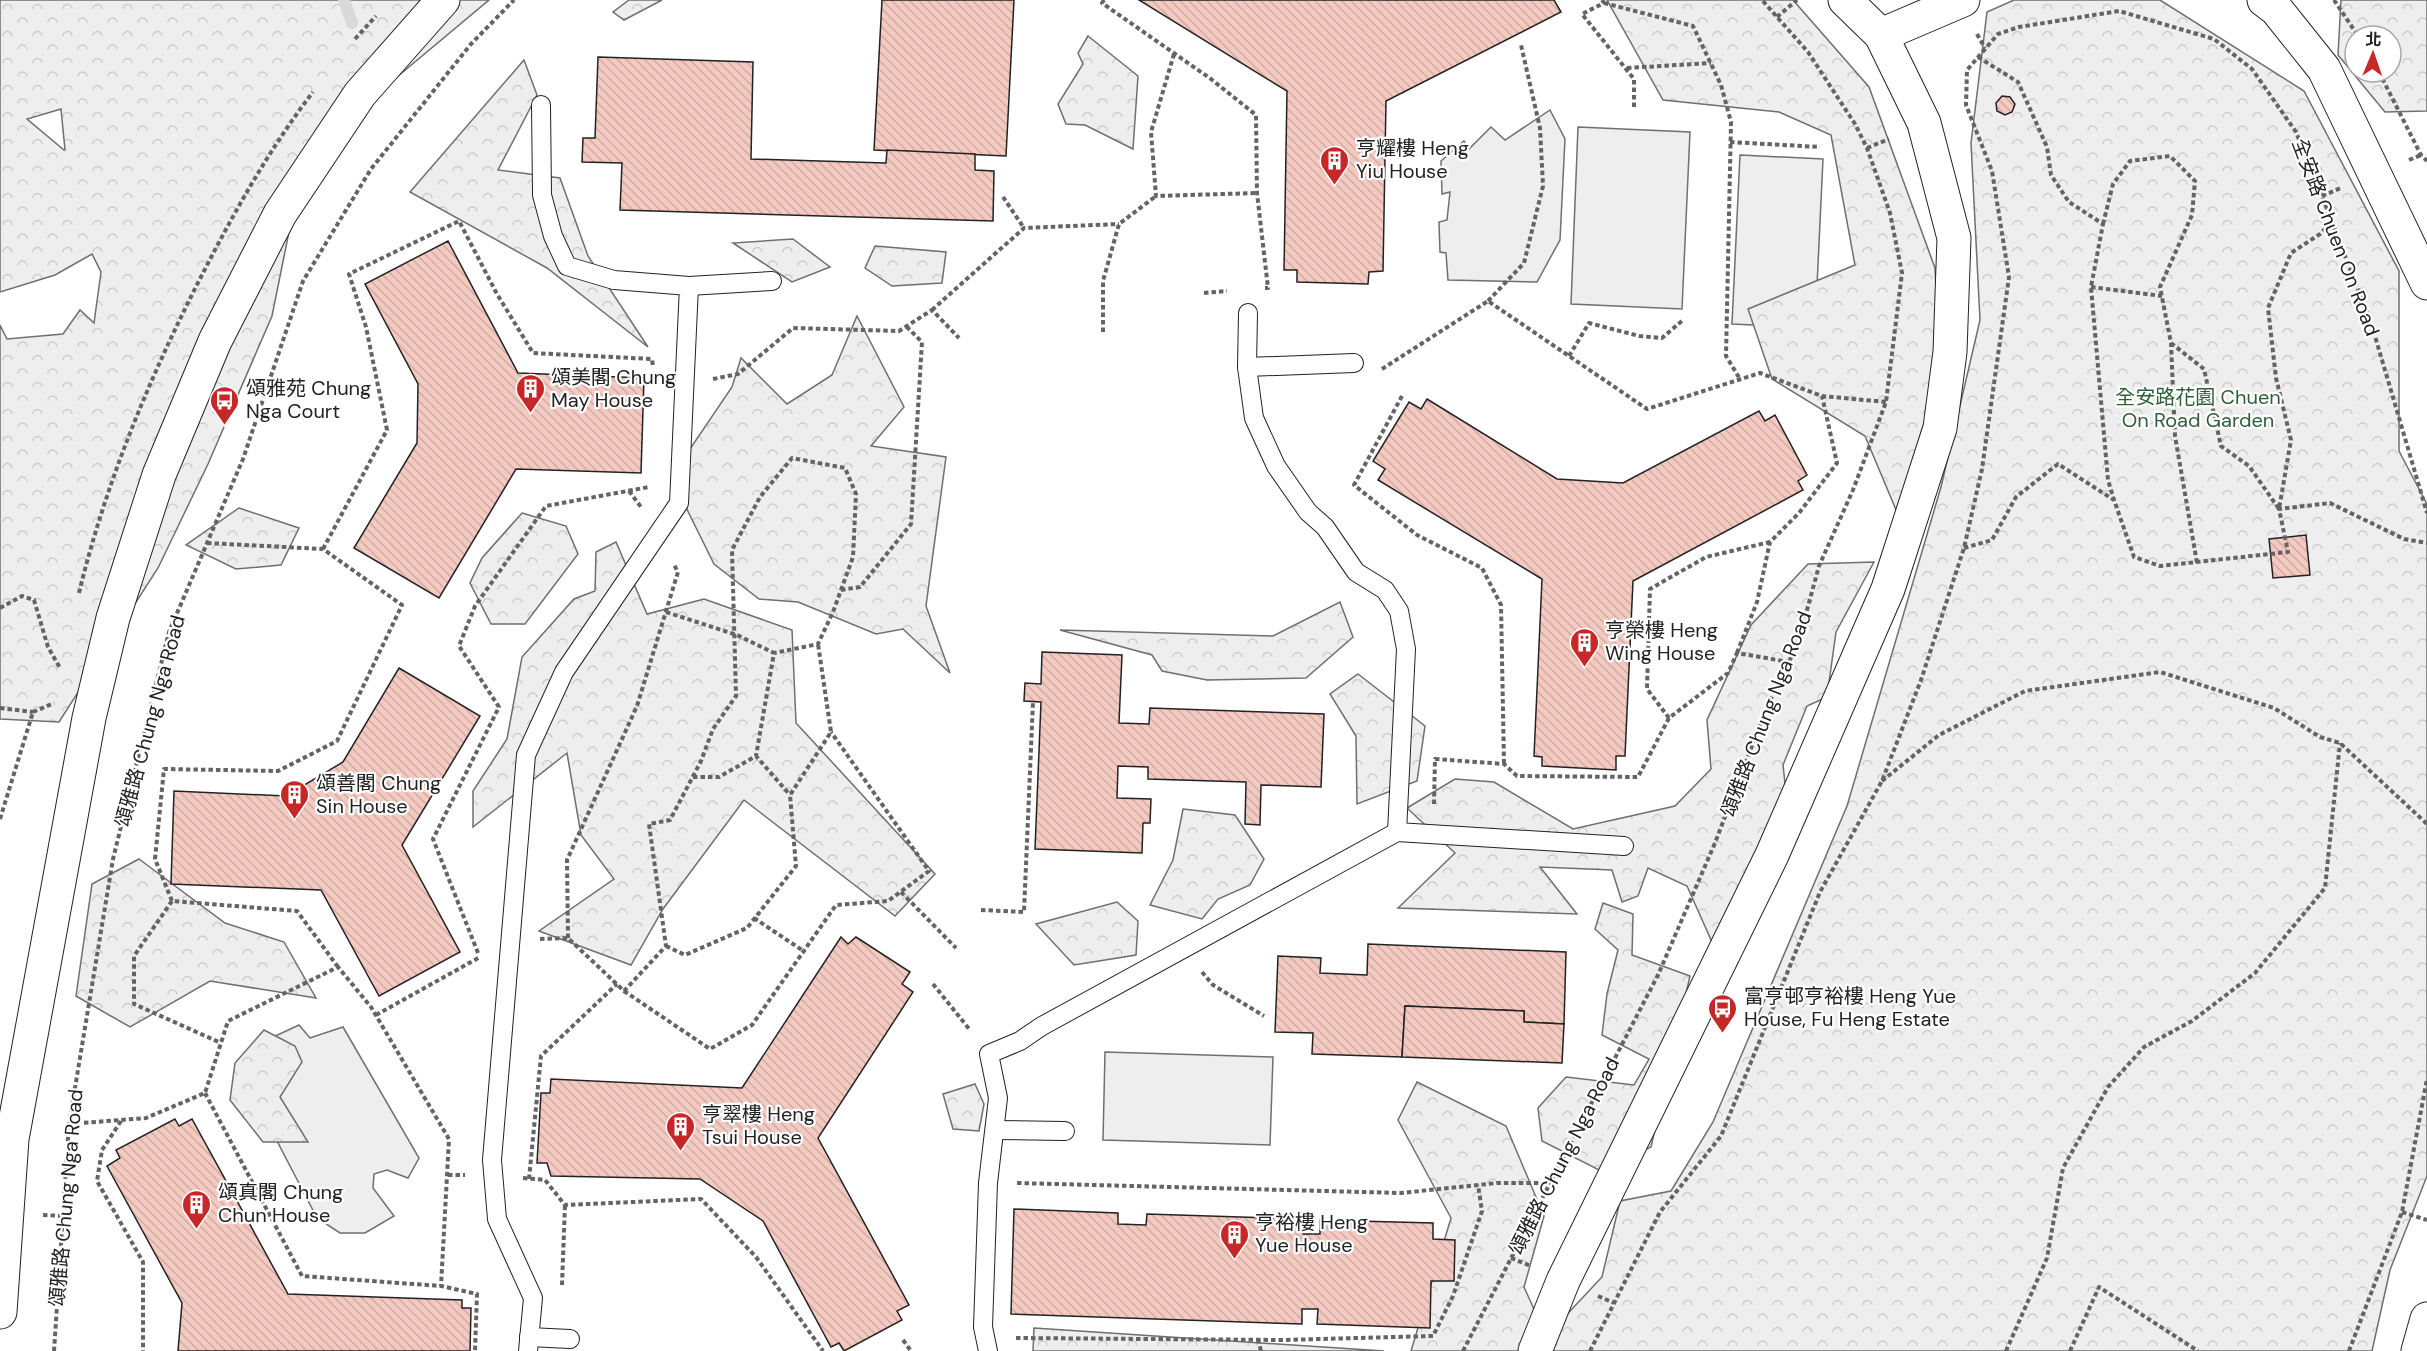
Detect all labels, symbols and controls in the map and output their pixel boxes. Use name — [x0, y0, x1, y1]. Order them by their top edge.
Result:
north arrow — [2343, 24, 2403, 84]
text: 北 — [2365, 29, 2382, 50]
street label: 全安路 Chuen On Road — [2286, 134, 2386, 340]
place label: 亨耀樓 Heng Yiu House — [1356, 135, 1469, 184]
building icon: 亨耀樓 Heng Yiu House — [1319, 144, 1351, 186]
place label: 頌美閣 Chung May House — [551, 364, 676, 413]
building icon: 頌美閣 Chung May House — [514, 372, 546, 414]
place label: 頌雅苑 Chung Nga Court — [246, 375, 371, 424]
bus stop icon: 頌雅苑 Chung Nga Court — [209, 384, 241, 426]
park label: 全安路花園 Chuen On Road Garden — [2115, 384, 2281, 433]
street label: 頌雅路 Chung Nga Road — [1715, 607, 1817, 821]
street label: 頌雅路 Chung Nga Road — [109, 612, 191, 830]
place label: 亨榮樓 Heng Wing House — [1605, 617, 1718, 666]
building icon: 亨榮樓 Heng Wing House — [1568, 626, 1600, 668]
place label: 頌善閣 Chung Sin House — [316, 770, 441, 819]
building icon: 頌善閣 Chung Sin House — [279, 778, 311, 820]
place label: 富亨邨亨裕樓 Heng Yue House, Fu Heng Estate — [1744, 983, 1956, 1032]
bus stop icon: 富亨邨亨裕樓 Heng Yue House, Fu Heng Estate — [1707, 992, 1739, 1034]
street label: 頌雅路 Chung Nga Road — [1503, 1053, 1625, 1259]
street label: 頌雅路 Chung Nga Road — [44, 1088, 88, 1308]
place label: 亨翠樓 Heng Tsui House — [702, 1101, 815, 1150]
building icon: 亨翠樓 Heng Tsui House — [665, 1110, 697, 1152]
place label: 頌真閣 Chung Chun House — [218, 1179, 343, 1228]
building icon: 頌真閣 Chung Chun House — [181, 1188, 213, 1230]
place label: 亨裕樓 Heng Yue House — [1255, 1209, 1368, 1258]
building icon: 亨裕樓 Heng Yue House — [1218, 1218, 1250, 1260]

